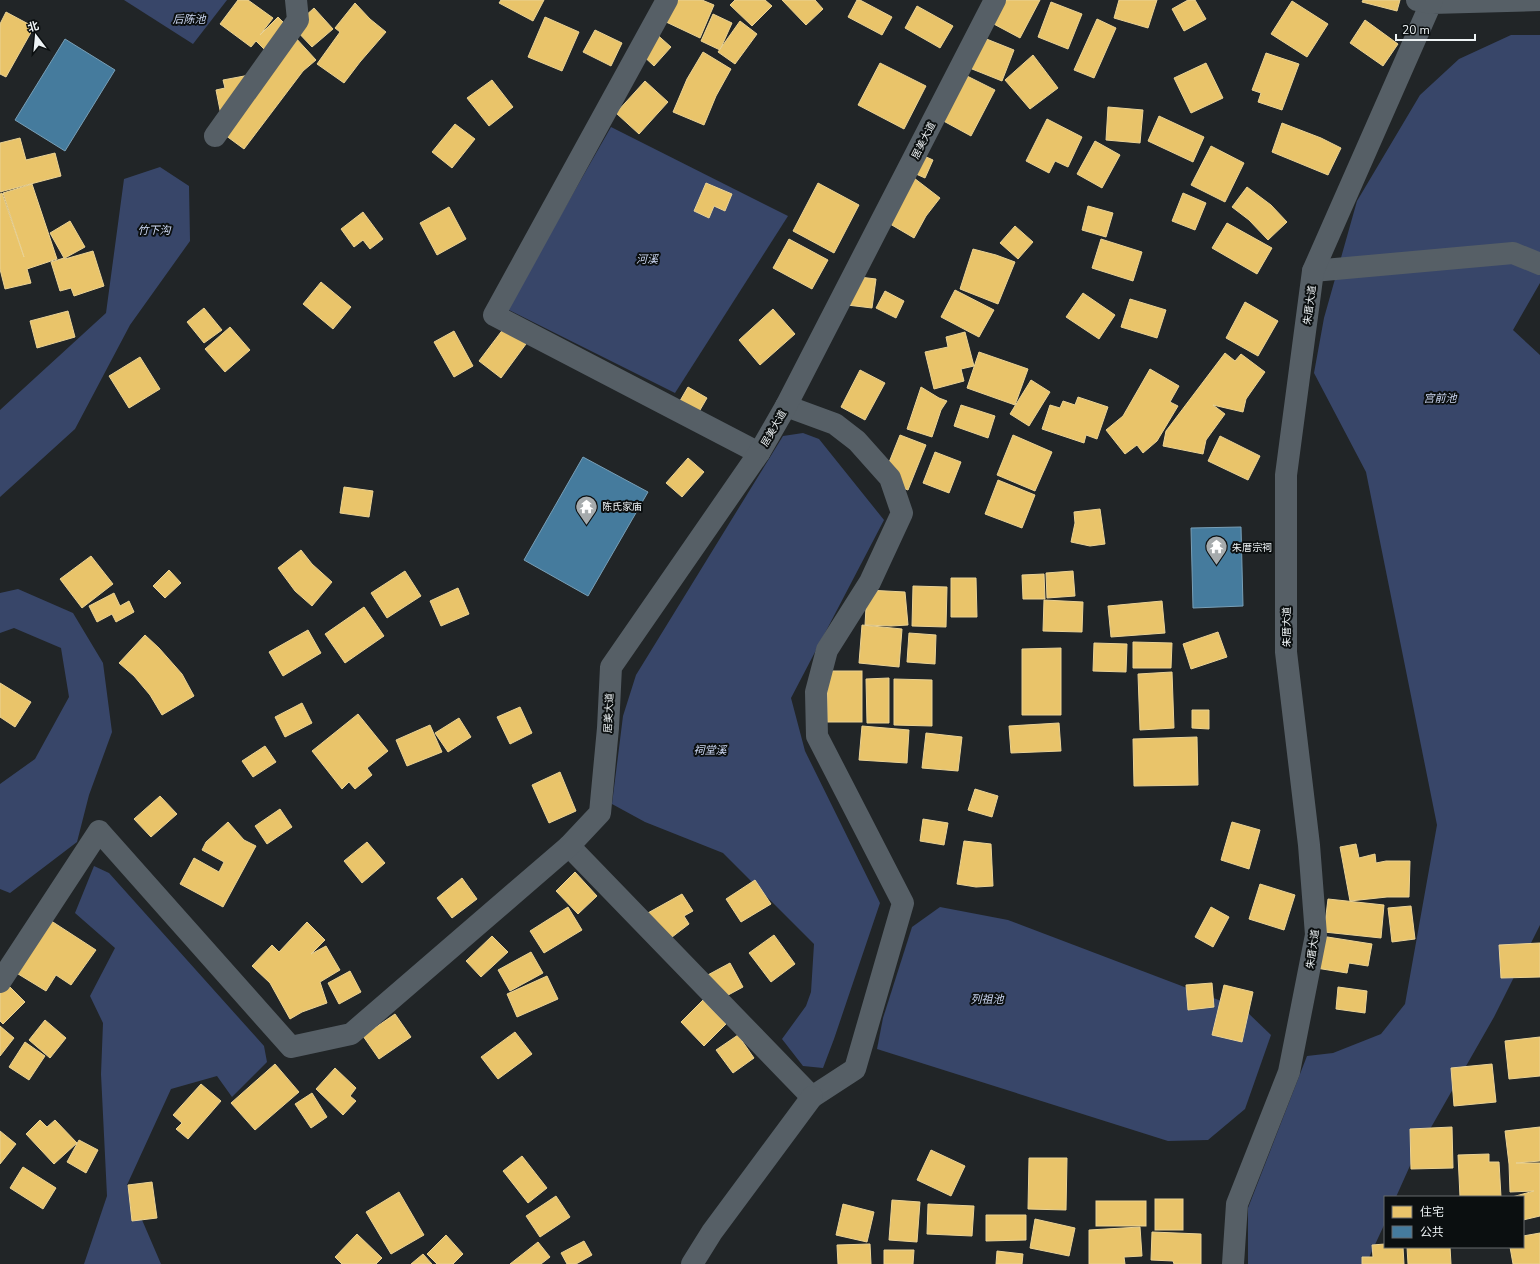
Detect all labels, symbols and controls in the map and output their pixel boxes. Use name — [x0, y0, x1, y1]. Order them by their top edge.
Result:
water label: 后陈池 — [173, 12, 206, 27]
north arrow — [16, 16, 56, 56]
scale bar — [1396, 16, 1475, 42]
text: 北 — [26, 18, 41, 36]
text: 20 m — [1402, 22, 1430, 38]
street label: 居美大道 — [909, 119, 939, 161]
water label: 竹下沟 — [138, 223, 171, 238]
water label: 河溪 — [636, 252, 659, 267]
street label: 朱厝大道 — [1300, 284, 1320, 326]
water label: 宫前池 — [1424, 391, 1457, 406]
street label: 居美大道 — [758, 408, 790, 449]
temple icon: 陈氏家庙 — [573, 493, 599, 526]
place label: 陈氏家庙 — [602, 500, 642, 514]
temple icon: 朱厝宗祠 — [1204, 534, 1230, 567]
place label: 朱厝宗祠 — [1232, 541, 1272, 555]
street label: 朱厝大道 — [1280, 607, 1294, 647]
street label: 居美大道 — [601, 693, 617, 733]
water label: 祠堂溪 — [694, 743, 727, 758]
street label: 朱厝大道 — [1303, 928, 1323, 970]
water label: 列祖池 — [971, 992, 1004, 1007]
legend — [1384, 1196, 1524, 1248]
text: 住宅 — [1420, 1204, 1444, 1220]
text: 公共 — [1420, 1224, 1444, 1240]

